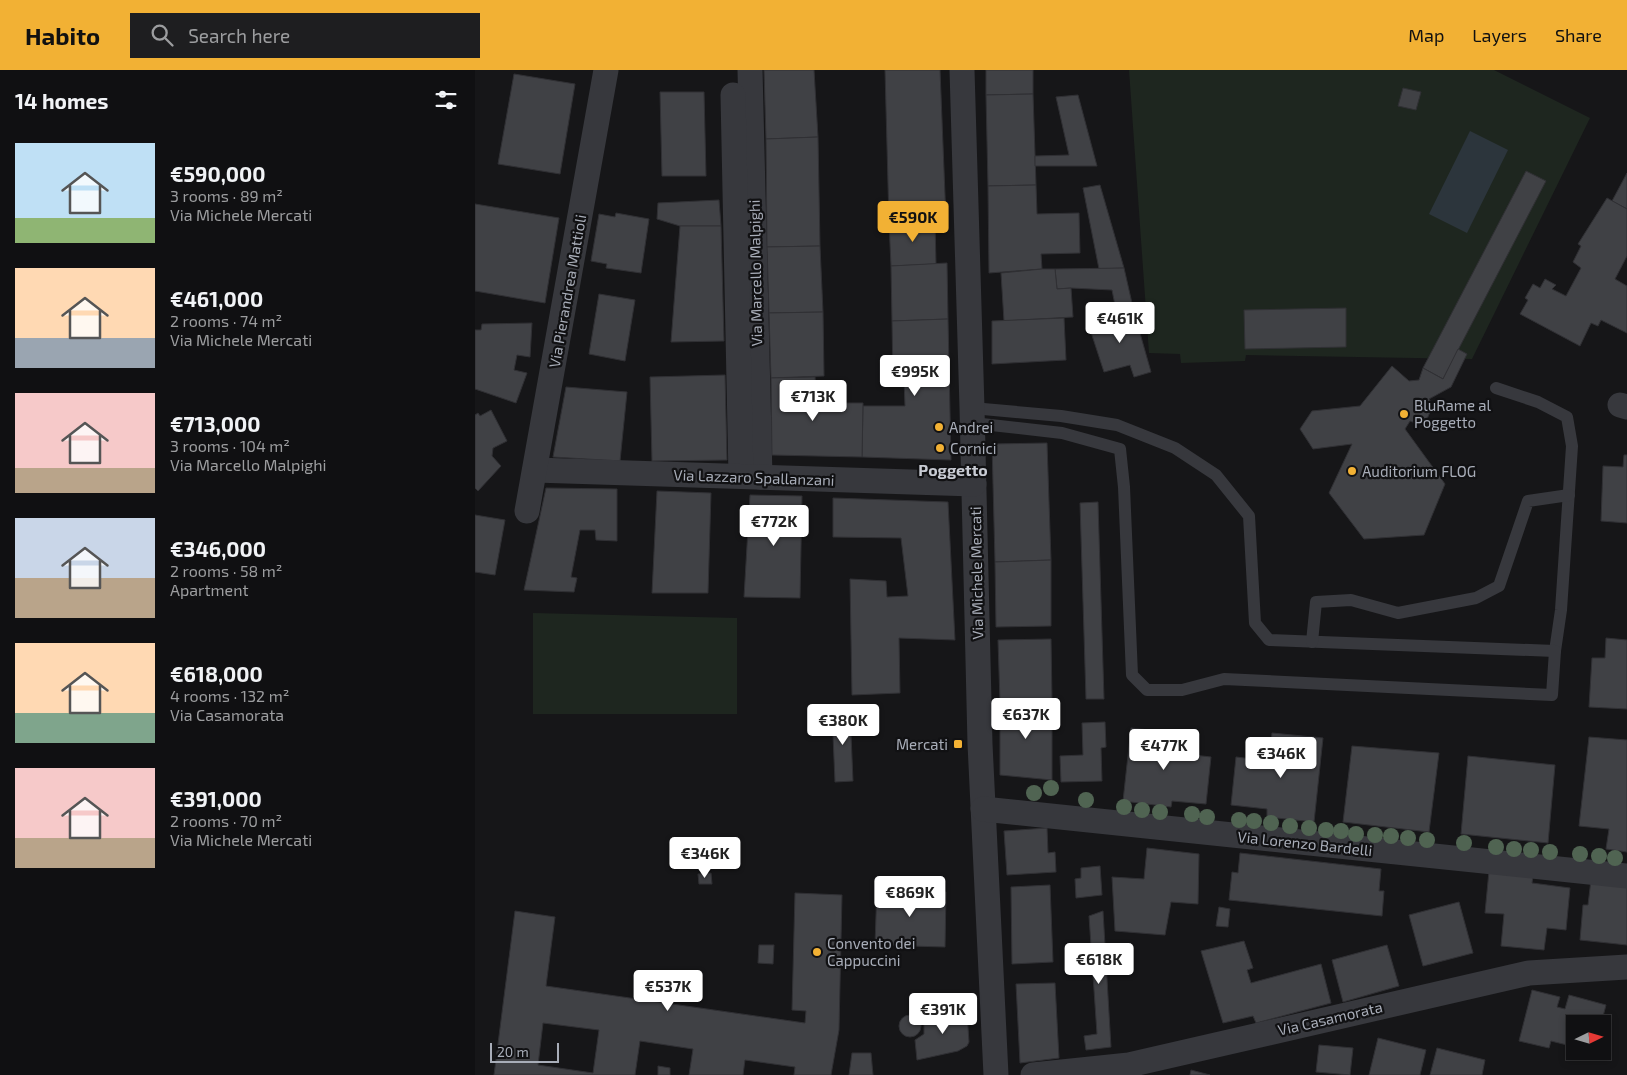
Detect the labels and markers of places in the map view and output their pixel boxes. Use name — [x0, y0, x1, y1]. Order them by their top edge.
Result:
pin: €590K — [878, 200, 948, 243]
pin: €461K — [1085, 302, 1155, 344]
pin: €995K — [880, 354, 950, 397]
pin: €713K — [778, 380, 848, 422]
place label: BluRame al Poggetto — [1414, 396, 1492, 431]
marker: BluRame al Poggetto — [1398, 408, 1410, 420]
place label: Andrei — [949, 418, 993, 436]
marker: Andrei — [933, 421, 945, 433]
place label: Cornici — [950, 439, 997, 457]
marker: Cornici — [934, 442, 946, 454]
place label: Auditorium FLOG — [1362, 462, 1476, 480]
marker: Auditorium FLOG — [1346, 465, 1358, 477]
pin: €772K — [739, 504, 809, 547]
pin: €637K — [991, 698, 1061, 740]
pin: €380K — [808, 704, 878, 746]
pin: €477K — [1129, 728, 1199, 771]
place label: Mercati — [896, 735, 948, 753]
pin: €346K — [1246, 736, 1316, 779]
marker: Mercati — [952, 738, 964, 750]
pin: €346K — [670, 836, 740, 879]
pin: €869K — [875, 876, 945, 918]
place label: Convento dei Cappuccini — [827, 934, 915, 969]
pin: €618K — [1064, 942, 1134, 985]
marker: Convento dei Cappuccini — [811, 946, 823, 958]
pin: €537K — [633, 970, 703, 1012]
pin: €391K — [908, 992, 978, 1035]

